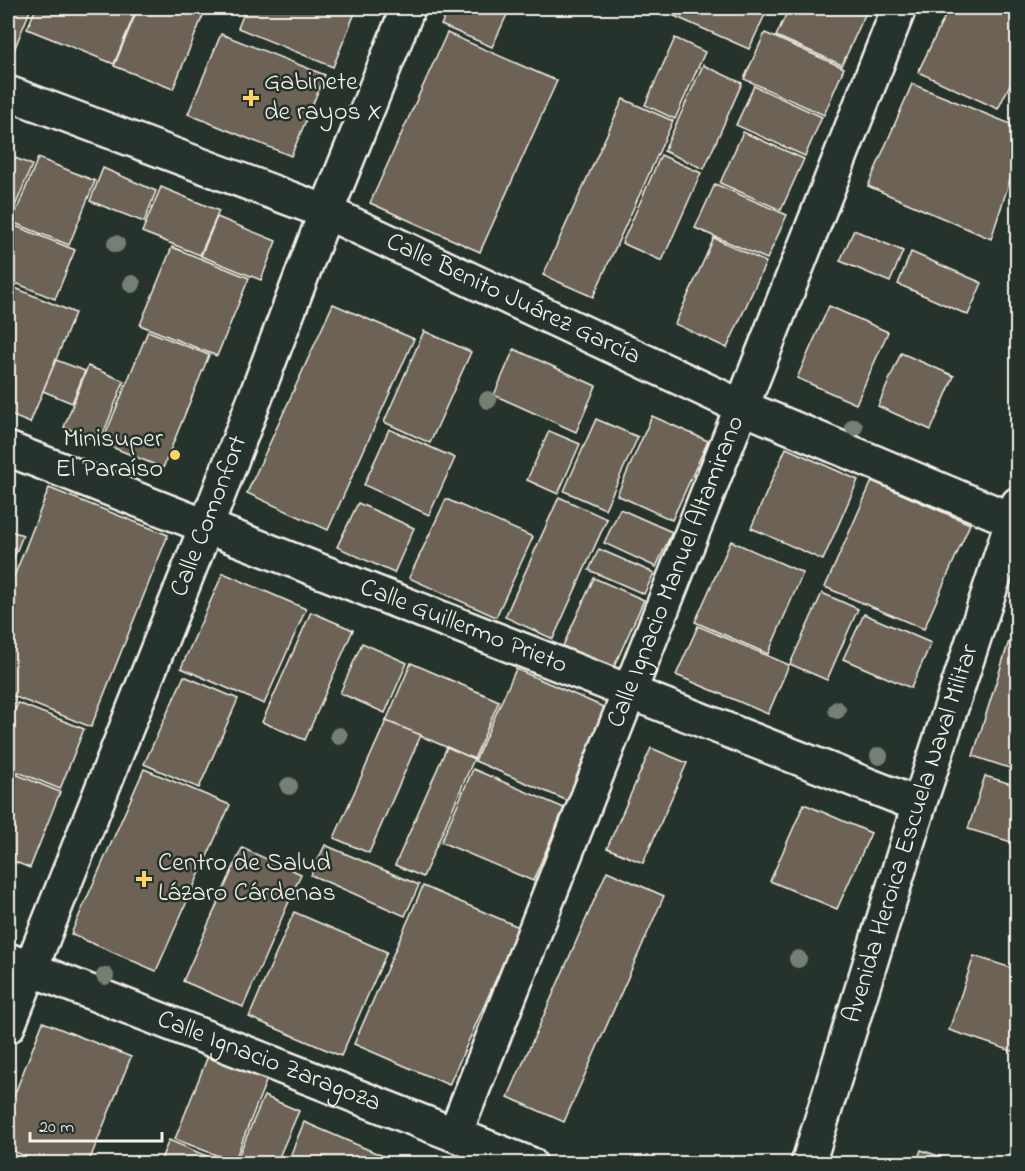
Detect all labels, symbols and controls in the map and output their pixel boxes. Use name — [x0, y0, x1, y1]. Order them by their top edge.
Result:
place label: Gabinete de rayos X — [264, 64, 382, 132]
marker: Gabinete de rayos X — [242, 89, 260, 107]
street label: Calle Benito Juárez García — [379, 224, 646, 376]
street label: Calle Ignacio Manuel Altamirano — [598, 410, 755, 734]
place label: Minisuper El Paraíso — [55, 421, 164, 489]
street label: Calle Comonfort — [161, 430, 258, 603]
marker: Minisuper El Paraíso — [168, 448, 182, 462]
street label: Calle Guillermo Prieto — [354, 569, 573, 685]
street label: Avenida Heroica Escuela Naval Militar — [834, 639, 990, 1028]
place label: Centro de Salud Lázaro Cárdenas — [158, 845, 336, 913]
marker: Centro de Salud Lázaro Cárdenas — [135, 870, 153, 888]
street label: Calle Ignacio Zaragoza — [151, 1001, 386, 1123]
scale bar — [30, 1105, 162, 1143]
text: 20 m — [39, 1115, 74, 1141]

